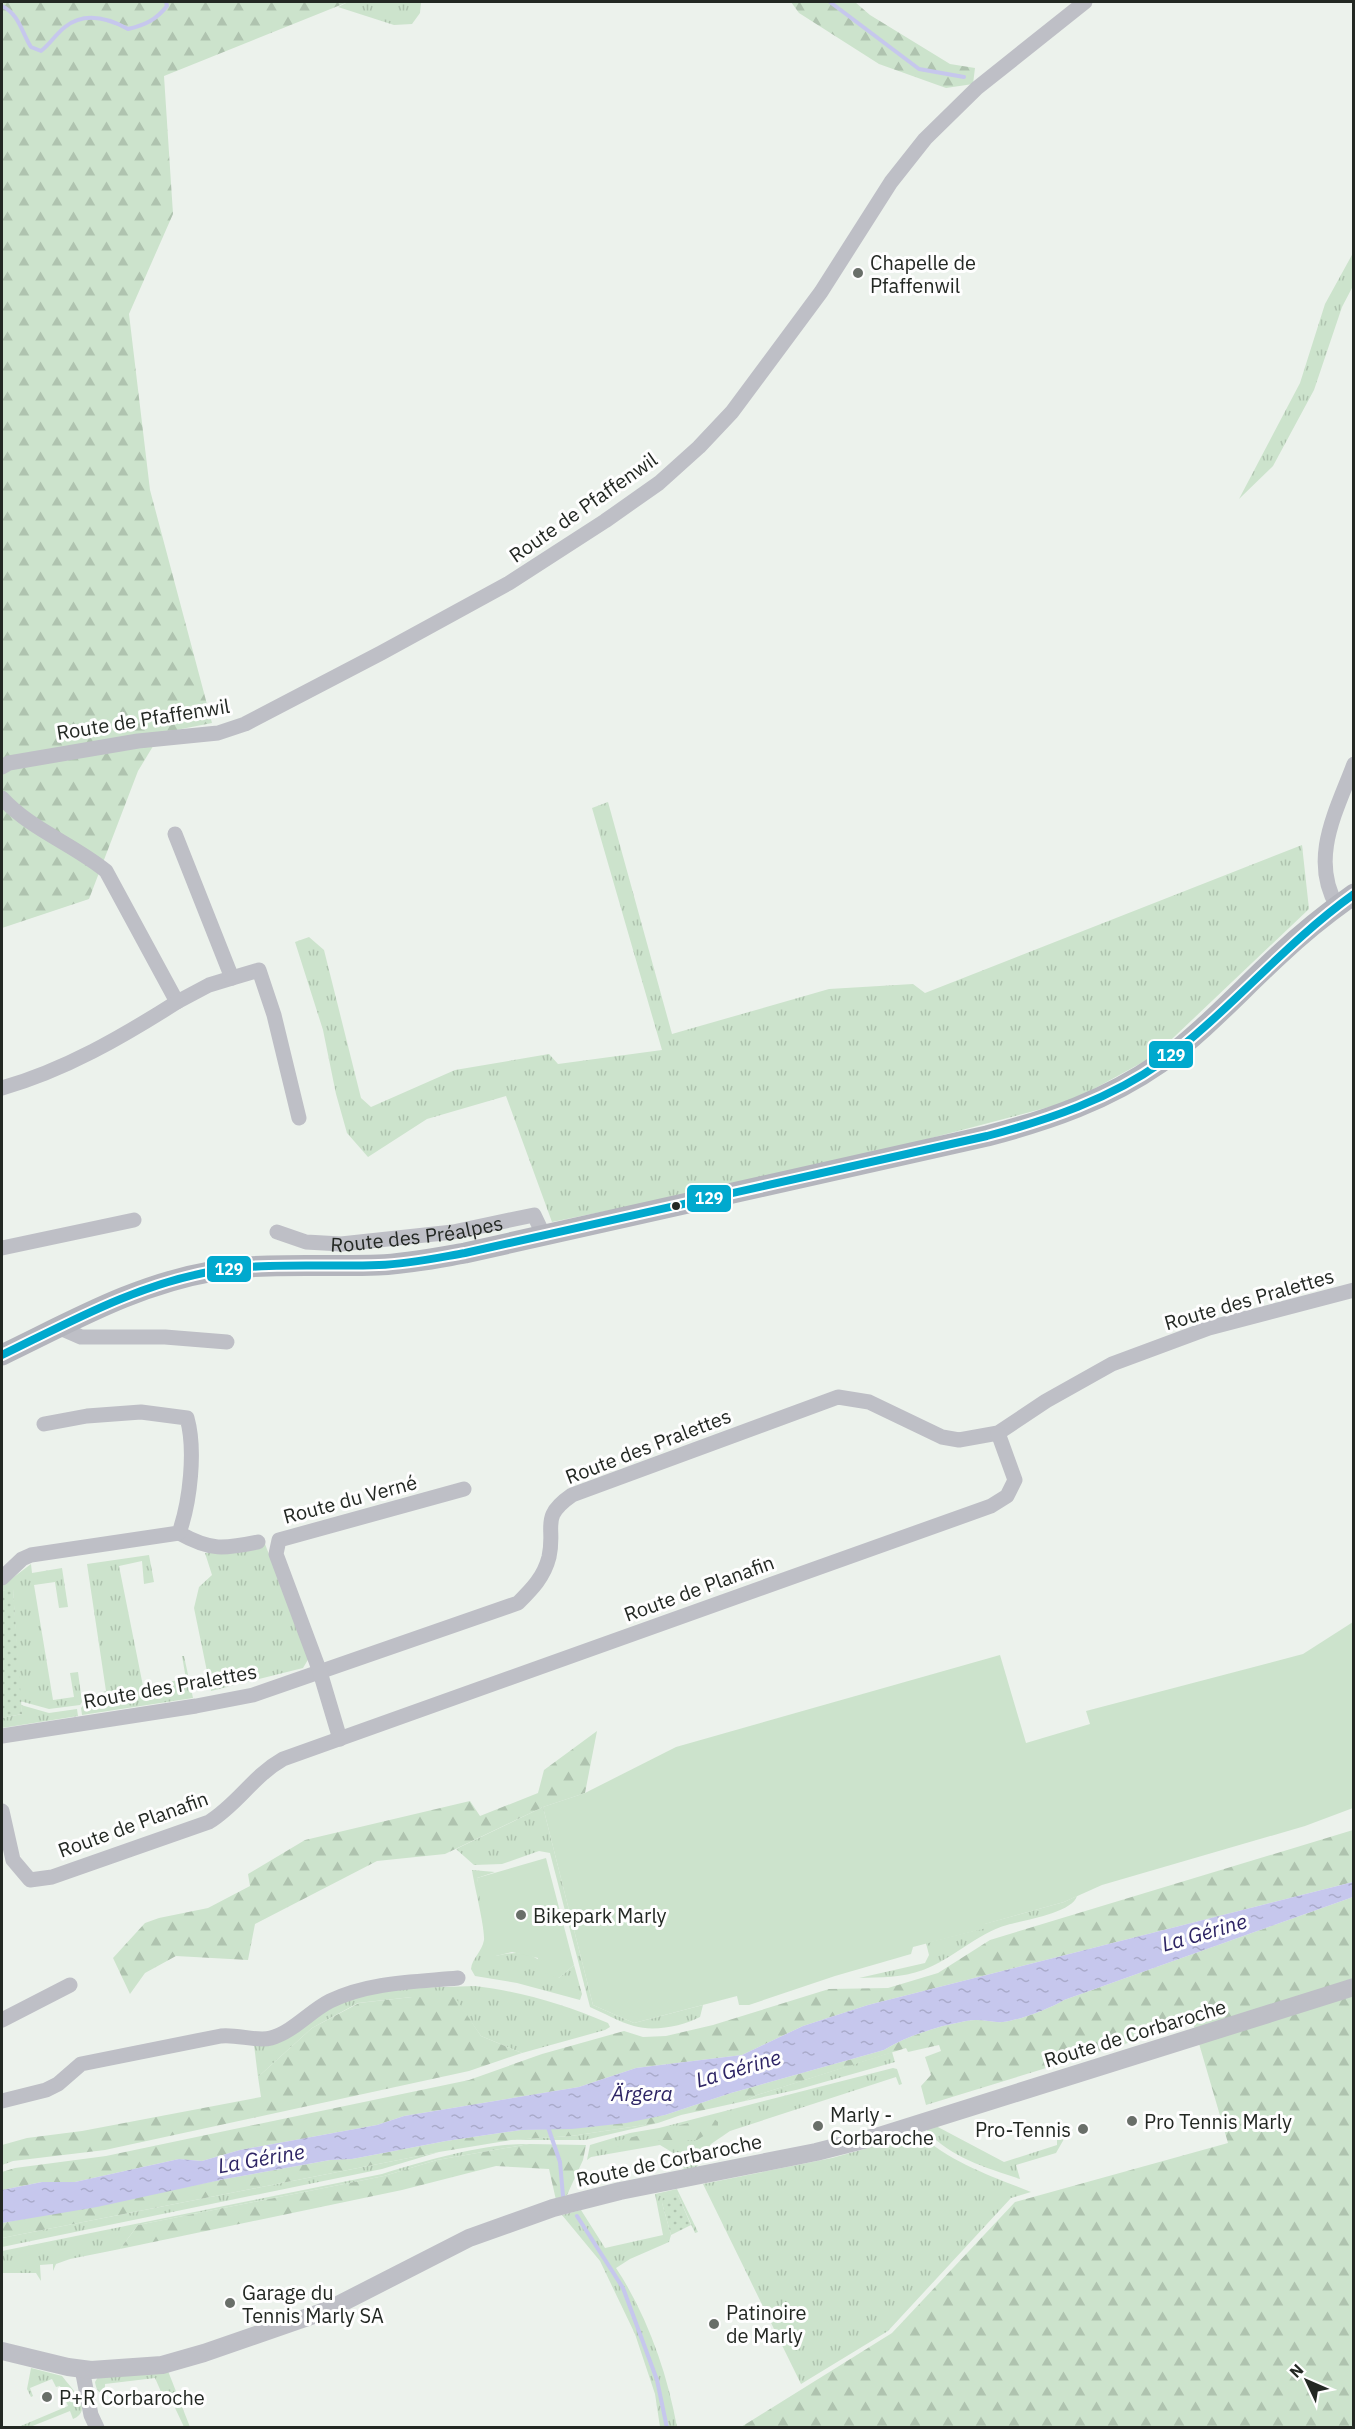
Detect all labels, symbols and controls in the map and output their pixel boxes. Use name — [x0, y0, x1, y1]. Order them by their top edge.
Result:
place label: Chapelle de Pfaffenwil — [870, 249, 976, 299]
marker: Chapelle de Pfaffenwil — [851, 266, 865, 280]
street label: Route de Pfaffenwil — [503, 446, 663, 568]
street label: Route de Pfaffenwil — [54, 692, 232, 746]
line badge: 129 — [1148, 1040, 1194, 1069]
text: 129 — [1157, 1045, 1185, 1065]
line badge: 129 — [686, 1184, 732, 1213]
text: 129 — [695, 1188, 723, 1208]
unlabelled marker — [670, 1200, 682, 1212]
street label: Route des Préalpes — [330, 1208, 505, 1258]
line badge: 129 — [206, 1255, 252, 1283]
text: 129 — [215, 1259, 243, 1279]
street label: Route des Pralettes — [1161, 1262, 1337, 1336]
street label: Route des Pralettes — [561, 1402, 735, 1490]
street label: Route du Verné — [280, 1468, 420, 1530]
street label: Route de Planafin — [620, 1548, 778, 1628]
street label: Route des Pralettes — [81, 1657, 259, 1715]
street label: Route de Planafin — [54, 1784, 212, 1864]
place label: Bikepark Marly — [533, 1902, 667, 1929]
water label: La Gérine — [1158, 1906, 1250, 1958]
marker: Bikepark Marly — [514, 1908, 528, 1922]
street label: Route de Corbaroche — [1041, 1992, 1229, 2074]
water label: La Gérine — [692, 2042, 784, 2094]
water label: Ärgera — [610, 2079, 673, 2107]
place label: Marly - Corbaroche — [830, 2101, 934, 2151]
place label: Pro Tennis Marly — [1144, 2108, 1292, 2135]
marker: Pro Tennis Marly — [1125, 2114, 1139, 2128]
place label: Pro-Tennis — [975, 2116, 1071, 2143]
marker: Marly - Corbaroche — [811, 2119, 825, 2133]
marker: Pro-Tennis — [1076, 2122, 1090, 2136]
street label: Route de Corbaroche — [574, 2127, 764, 2193]
water label: La Gérine — [216, 2137, 307, 2179]
place label: Garage du Tennis Marly SA — [242, 2279, 384, 2329]
marker: Garage du Tennis Marly SA — [223, 2296, 237, 2310]
place label: Patinoire de Marly — [726, 2299, 806, 2349]
marker: Patinoire de Marly — [707, 2317, 721, 2331]
north arrow — [1277, 2351, 1337, 2411]
text: N — [1285, 2359, 1307, 2382]
place label: P+R Corbaroche — [59, 2384, 205, 2411]
marker: P+R Corbaroche — [40, 2390, 54, 2404]

